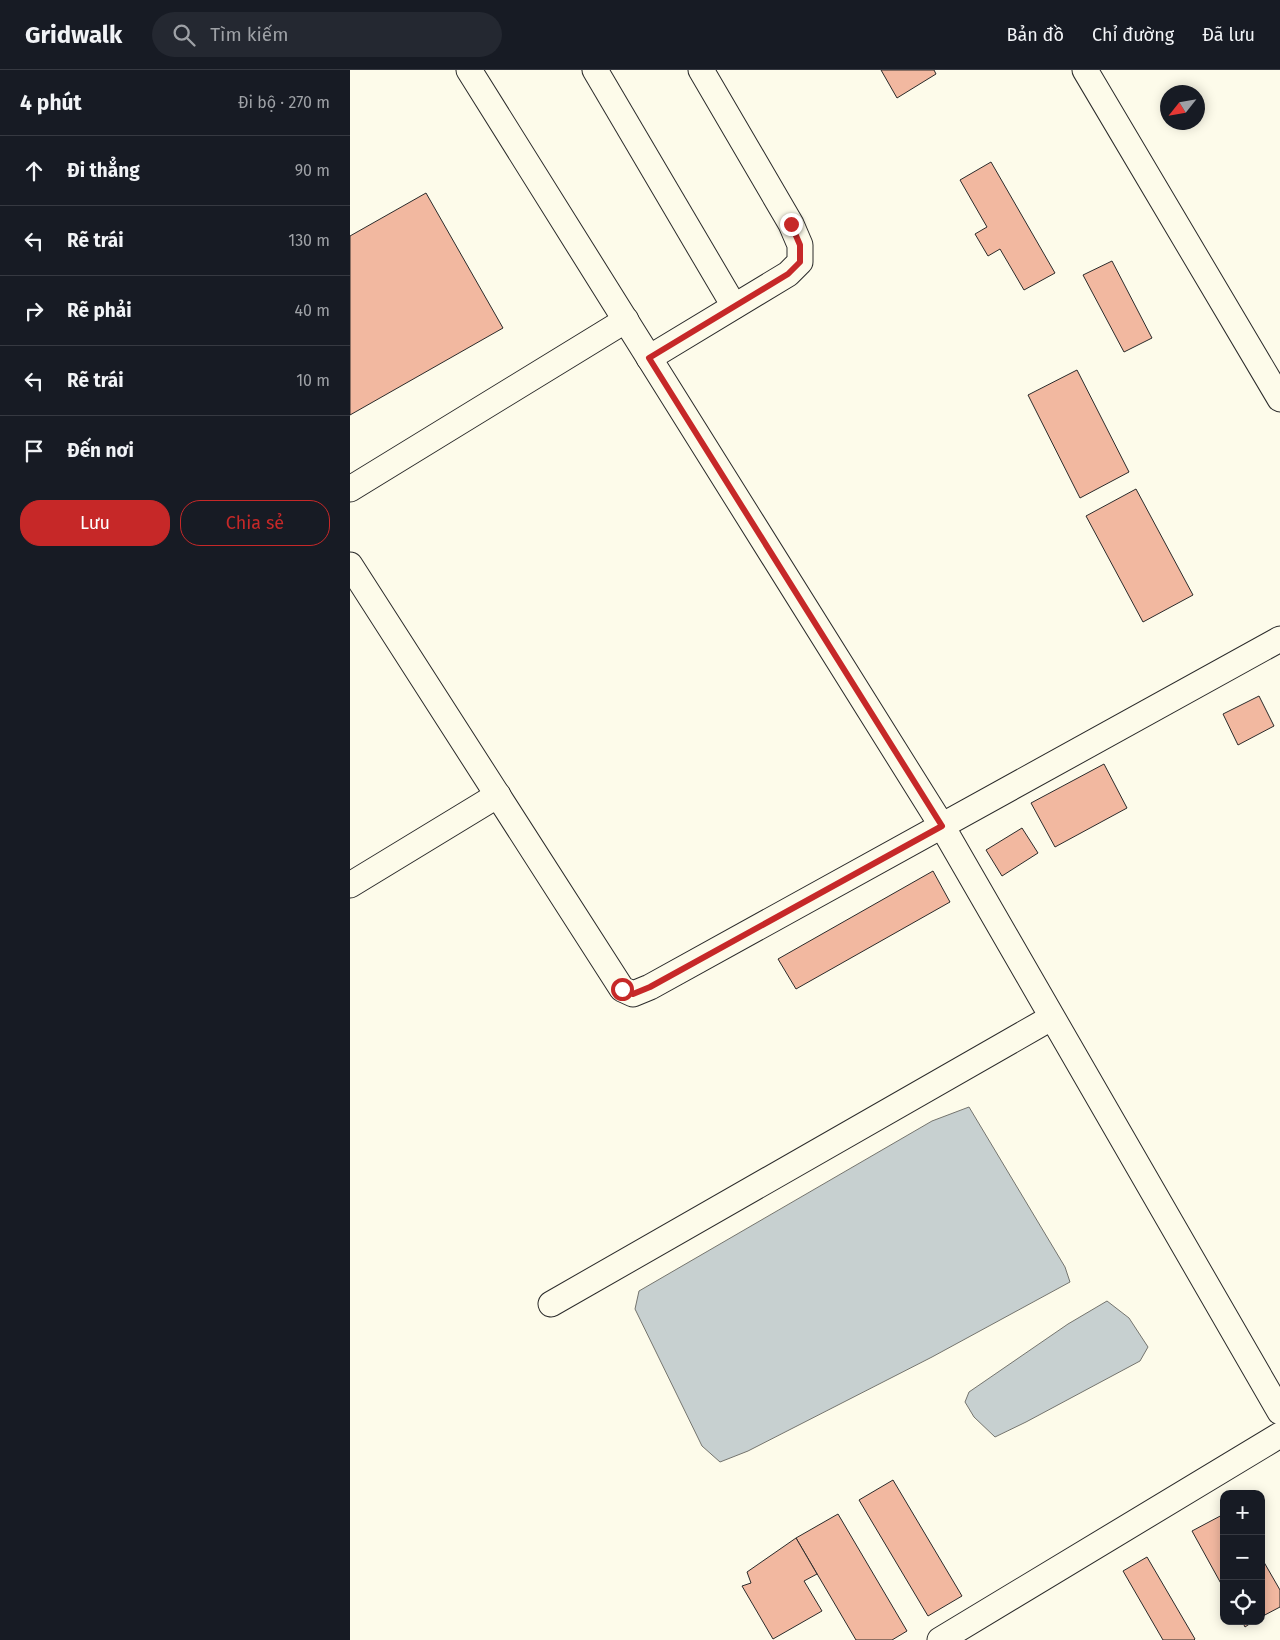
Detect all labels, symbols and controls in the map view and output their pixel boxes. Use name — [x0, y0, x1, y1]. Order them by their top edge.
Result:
search box — [152, 12, 502, 57]
text: Gridwalk — [25, 21, 122, 49]
icon: search — [170, 21, 198, 49]
text: Tìm kiếm — [210, 23, 288, 46]
text: Bản đồ — [1007, 24, 1064, 46]
text: Chỉ đường — [1092, 24, 1174, 46]
text: Đã lưu — [1202, 24, 1255, 46]
north arrow — [1160, 85, 1205, 130]
text: 4 phút — [20, 90, 82, 116]
text: Đi bộ · 270 m — [238, 93, 330, 112]
icon: ahead — [20, 157, 48, 185]
text: Đi thẳng — [67, 159, 140, 182]
text: 90 m — [295, 161, 330, 180]
route end — [780, 213, 803, 236]
icon: left — [20, 227, 48, 255]
text: Rẽ trái — [67, 229, 124, 252]
text: 130 m — [288, 231, 330, 250]
icon: right — [20, 297, 48, 325]
text: Rẽ phải — [67, 299, 132, 322]
text: 40 m — [295, 301, 330, 320]
icon: left — [20, 367, 48, 395]
text: Rẽ trái — [67, 369, 124, 392]
text: 10 m — [296, 371, 330, 390]
icon: arrive — [20, 437, 48, 465]
text: Đến nơi — [67, 439, 134, 462]
button: Lưu — [20, 500, 170, 546]
button: Chia sẻ — [180, 500, 330, 546]
route start — [611, 978, 634, 1001]
map controls — [1220, 1490, 1265, 1625]
button: + — [1220, 1490, 1265, 1535]
button: − — [1220, 1535, 1265, 1580]
button: locate — [1220, 1580, 1265, 1625]

